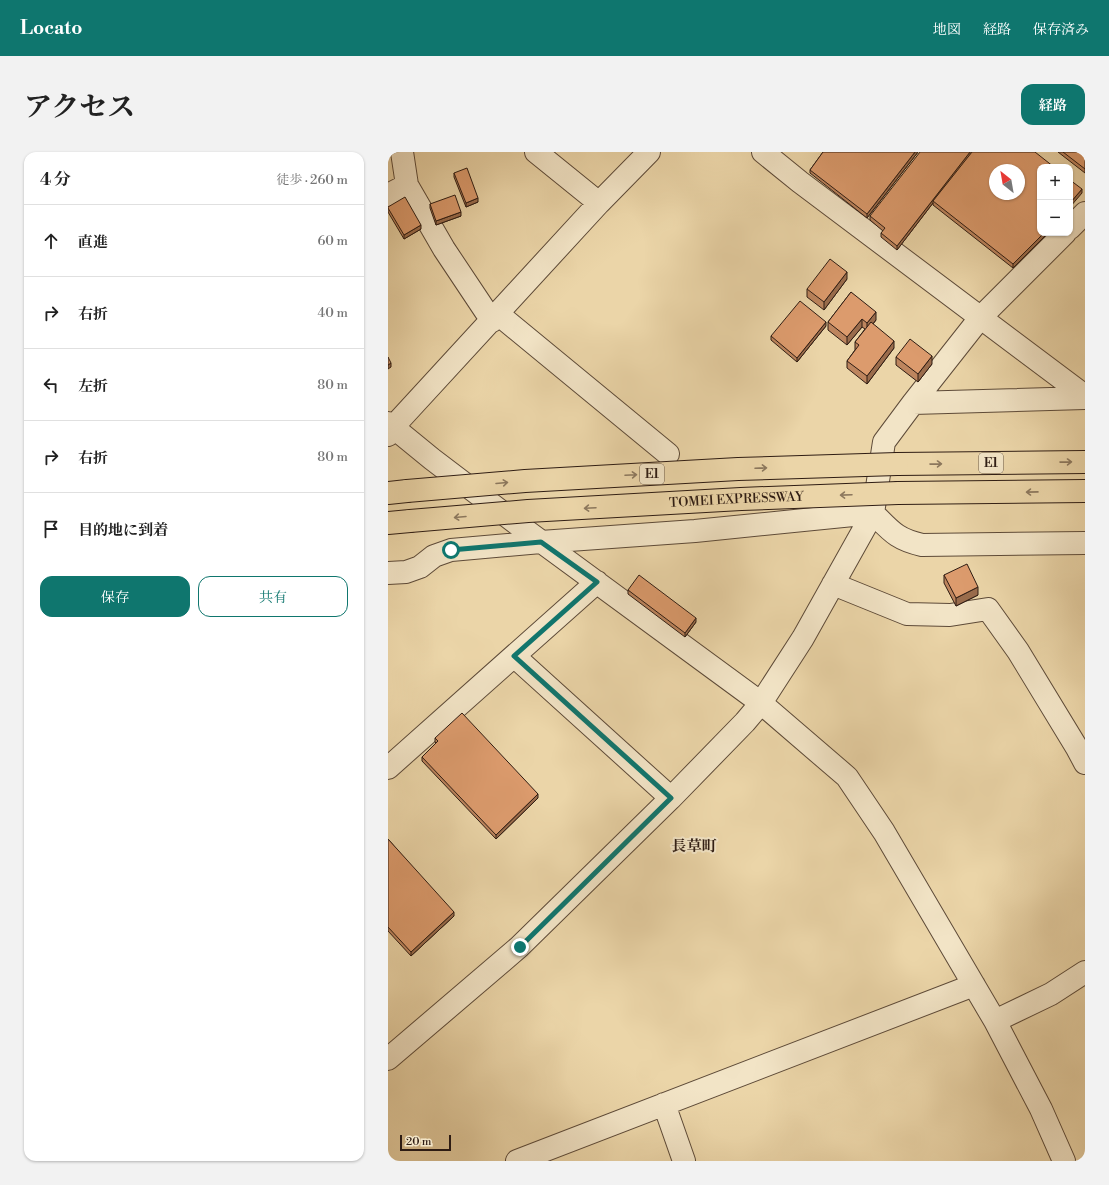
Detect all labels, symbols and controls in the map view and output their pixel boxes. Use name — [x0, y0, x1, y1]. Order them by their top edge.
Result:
text: Locato — [20, 16, 82, 40]
text: 地図 — [933, 21, 961, 39]
text: 経路 — [983, 21, 1011, 39]
text: 保存済み — [1033, 21, 1089, 39]
button: 経路 — [1021, 84, 1085, 125]
text: アクセス — [24, 90, 135, 125]
north arrow — [989, 164, 1025, 200]
map controls — [1037, 164, 1073, 236]
button: + — [1037, 164, 1073, 200]
text: 4 分 — [40, 169, 71, 191]
text: 徒歩 · 260 m — [277, 172, 348, 188]
button: − — [1037, 200, 1073, 236]
icon: ahead — [40, 230, 62, 252]
text: 直進 — [78, 233, 108, 252]
text: 60 m — [317, 233, 348, 249]
icon: right — [40, 302, 62, 324]
text: 右折 — [78, 305, 108, 324]
text: 40 m — [318, 305, 348, 321]
icon: left — [40, 374, 62, 396]
text: 左折 — [78, 377, 108, 396]
text: 80 m — [317, 377, 348, 393]
icon: right — [40, 446, 62, 468]
text: 右折 — [78, 449, 108, 468]
text: 80 m — [317, 449, 348, 465]
road number: E1 — [979, 453, 1003, 473]
one-way arrow — [1059, 458, 1072, 466]
one-way arrow — [929, 460, 942, 468]
road number: E1 — [640, 464, 664, 484]
one-way arrow — [754, 464, 767, 472]
one-way arrow — [624, 471, 637, 478]
one-way arrow — [495, 479, 508, 487]
one-way arrow — [1026, 488, 1039, 495]
street label: TOMEI EXPRESSWAY — [669, 489, 805, 511]
one-way arrow — [840, 492, 853, 499]
one-way arrow — [584, 504, 597, 511]
one-way arrow — [454, 513, 467, 521]
icon: arrive — [40, 518, 62, 540]
text: 目的地に到着 — [78, 521, 168, 540]
route start — [442, 541, 460, 559]
button: 保存 — [40, 576, 190, 617]
button: 共有 — [198, 576, 348, 617]
district label: 長草町 — [671, 837, 717, 856]
route end — [511, 938, 529, 956]
scale bar — [400, 1133, 451, 1152]
text: 20 m — [406, 1135, 431, 1149]

